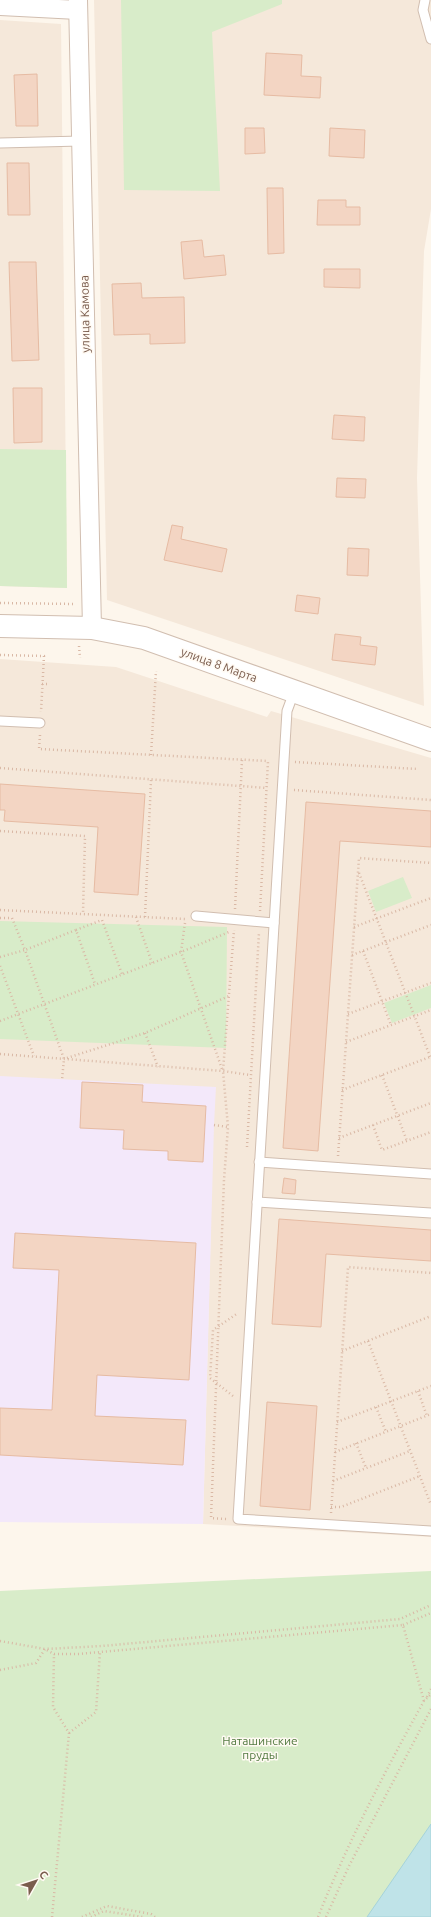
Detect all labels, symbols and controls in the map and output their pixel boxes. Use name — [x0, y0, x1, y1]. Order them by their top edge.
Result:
street label: улица Камова — [77, 275, 92, 353]
street label: улица 8 Марта — [179, 645, 259, 684]
park label: Наташинские пруды — [222, 1734, 298, 1761]
north arrow — [16, 1861, 56, 1901]
text: С — [37, 1868, 51, 1881]

